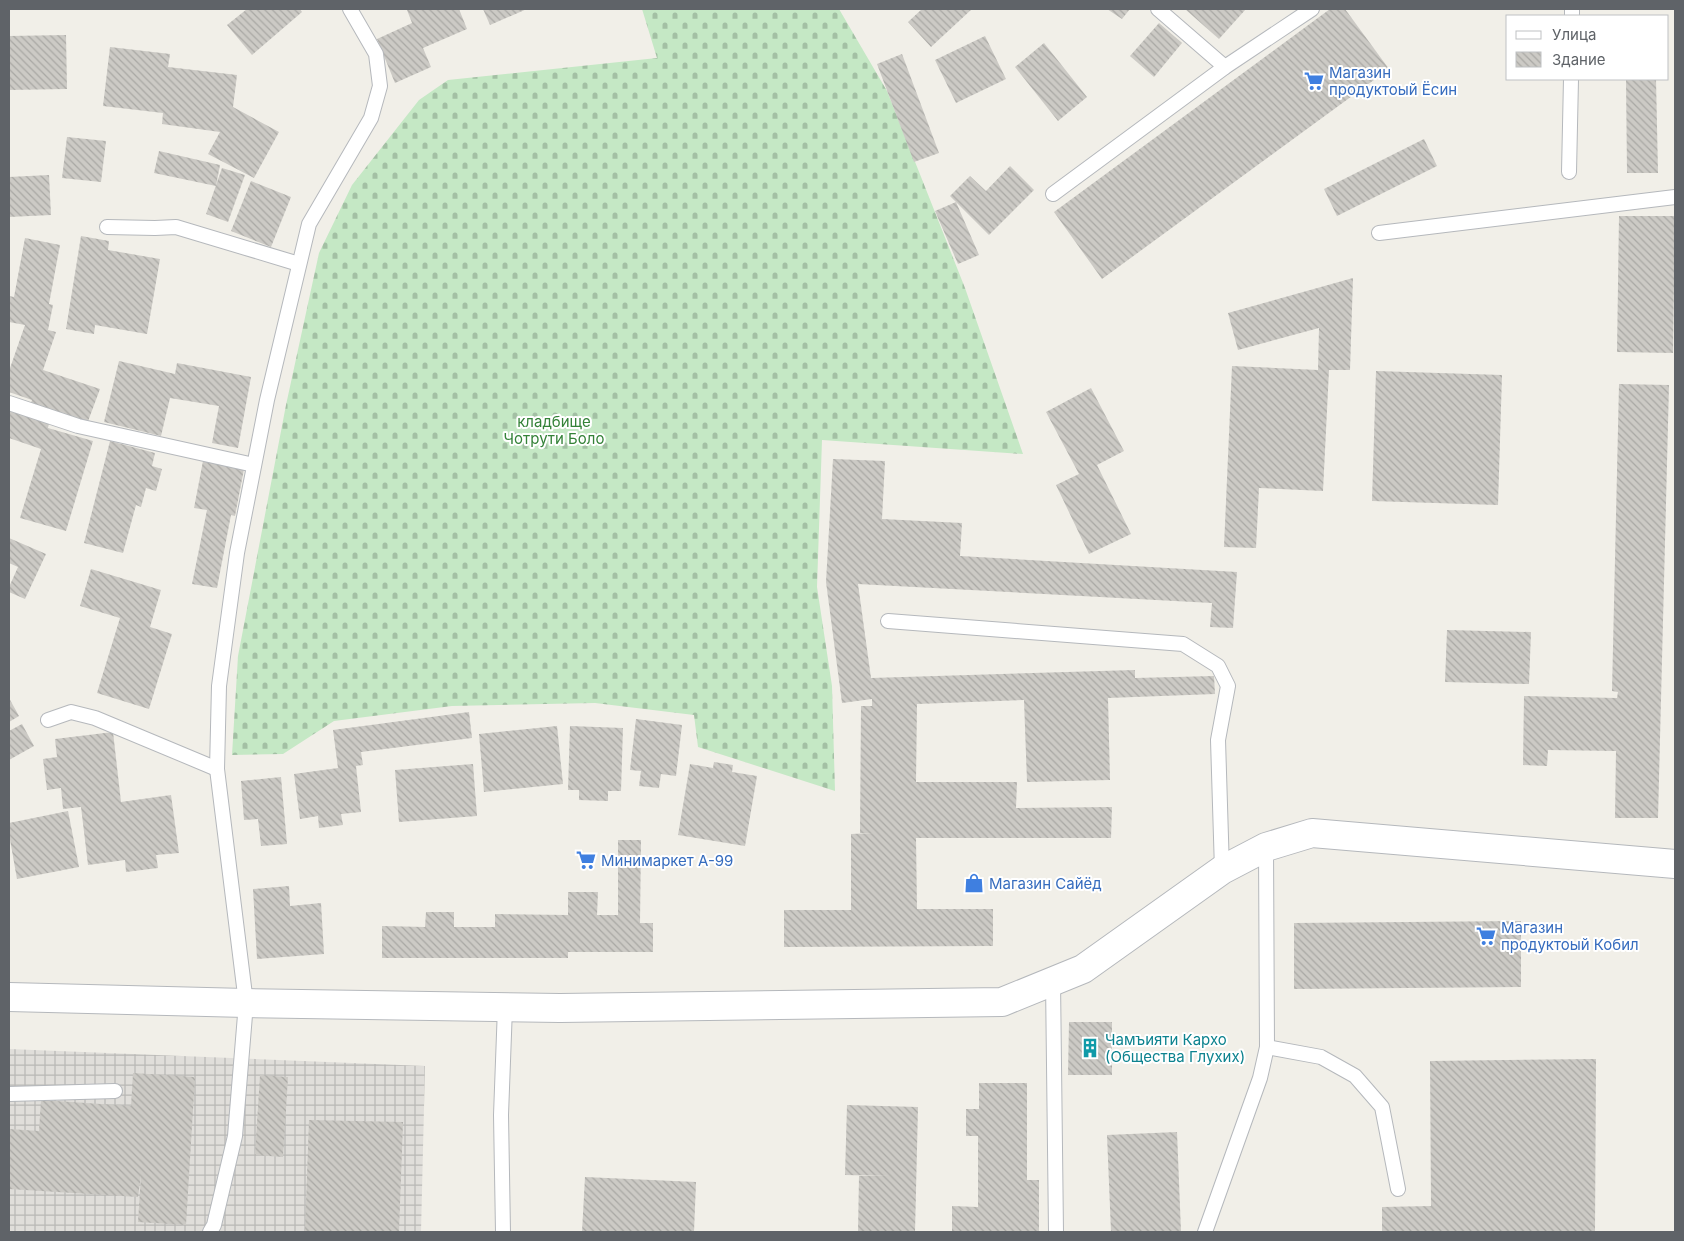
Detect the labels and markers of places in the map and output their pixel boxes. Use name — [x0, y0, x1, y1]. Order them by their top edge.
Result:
place label: Магазин продуктоый Ёсин — [1329, 63, 1457, 99]
supermarket icon: Магазин продуктоый Ёсин — [1303, 70, 1325, 92]
supermarket icon: Минимаркет А-99 — [575, 849, 597, 871]
place label: Минимаркет А-99 — [601, 851, 733, 870]
shop icon: Магазин Сайёд — [963, 872, 985, 894]
place label: Магазин Сайёд — [989, 874, 1102, 893]
place label: Магазин продуктоый Кобил — [1501, 918, 1639, 954]
supermarket icon: Магазин продуктоый Кобил — [1475, 925, 1497, 947]
place label: Чамъияти Кархо (Общества Глухих) — [1105, 1030, 1245, 1066]
building icon: Чамъияти Кархо (Общества Глухих) — [1079, 1037, 1101, 1059]

